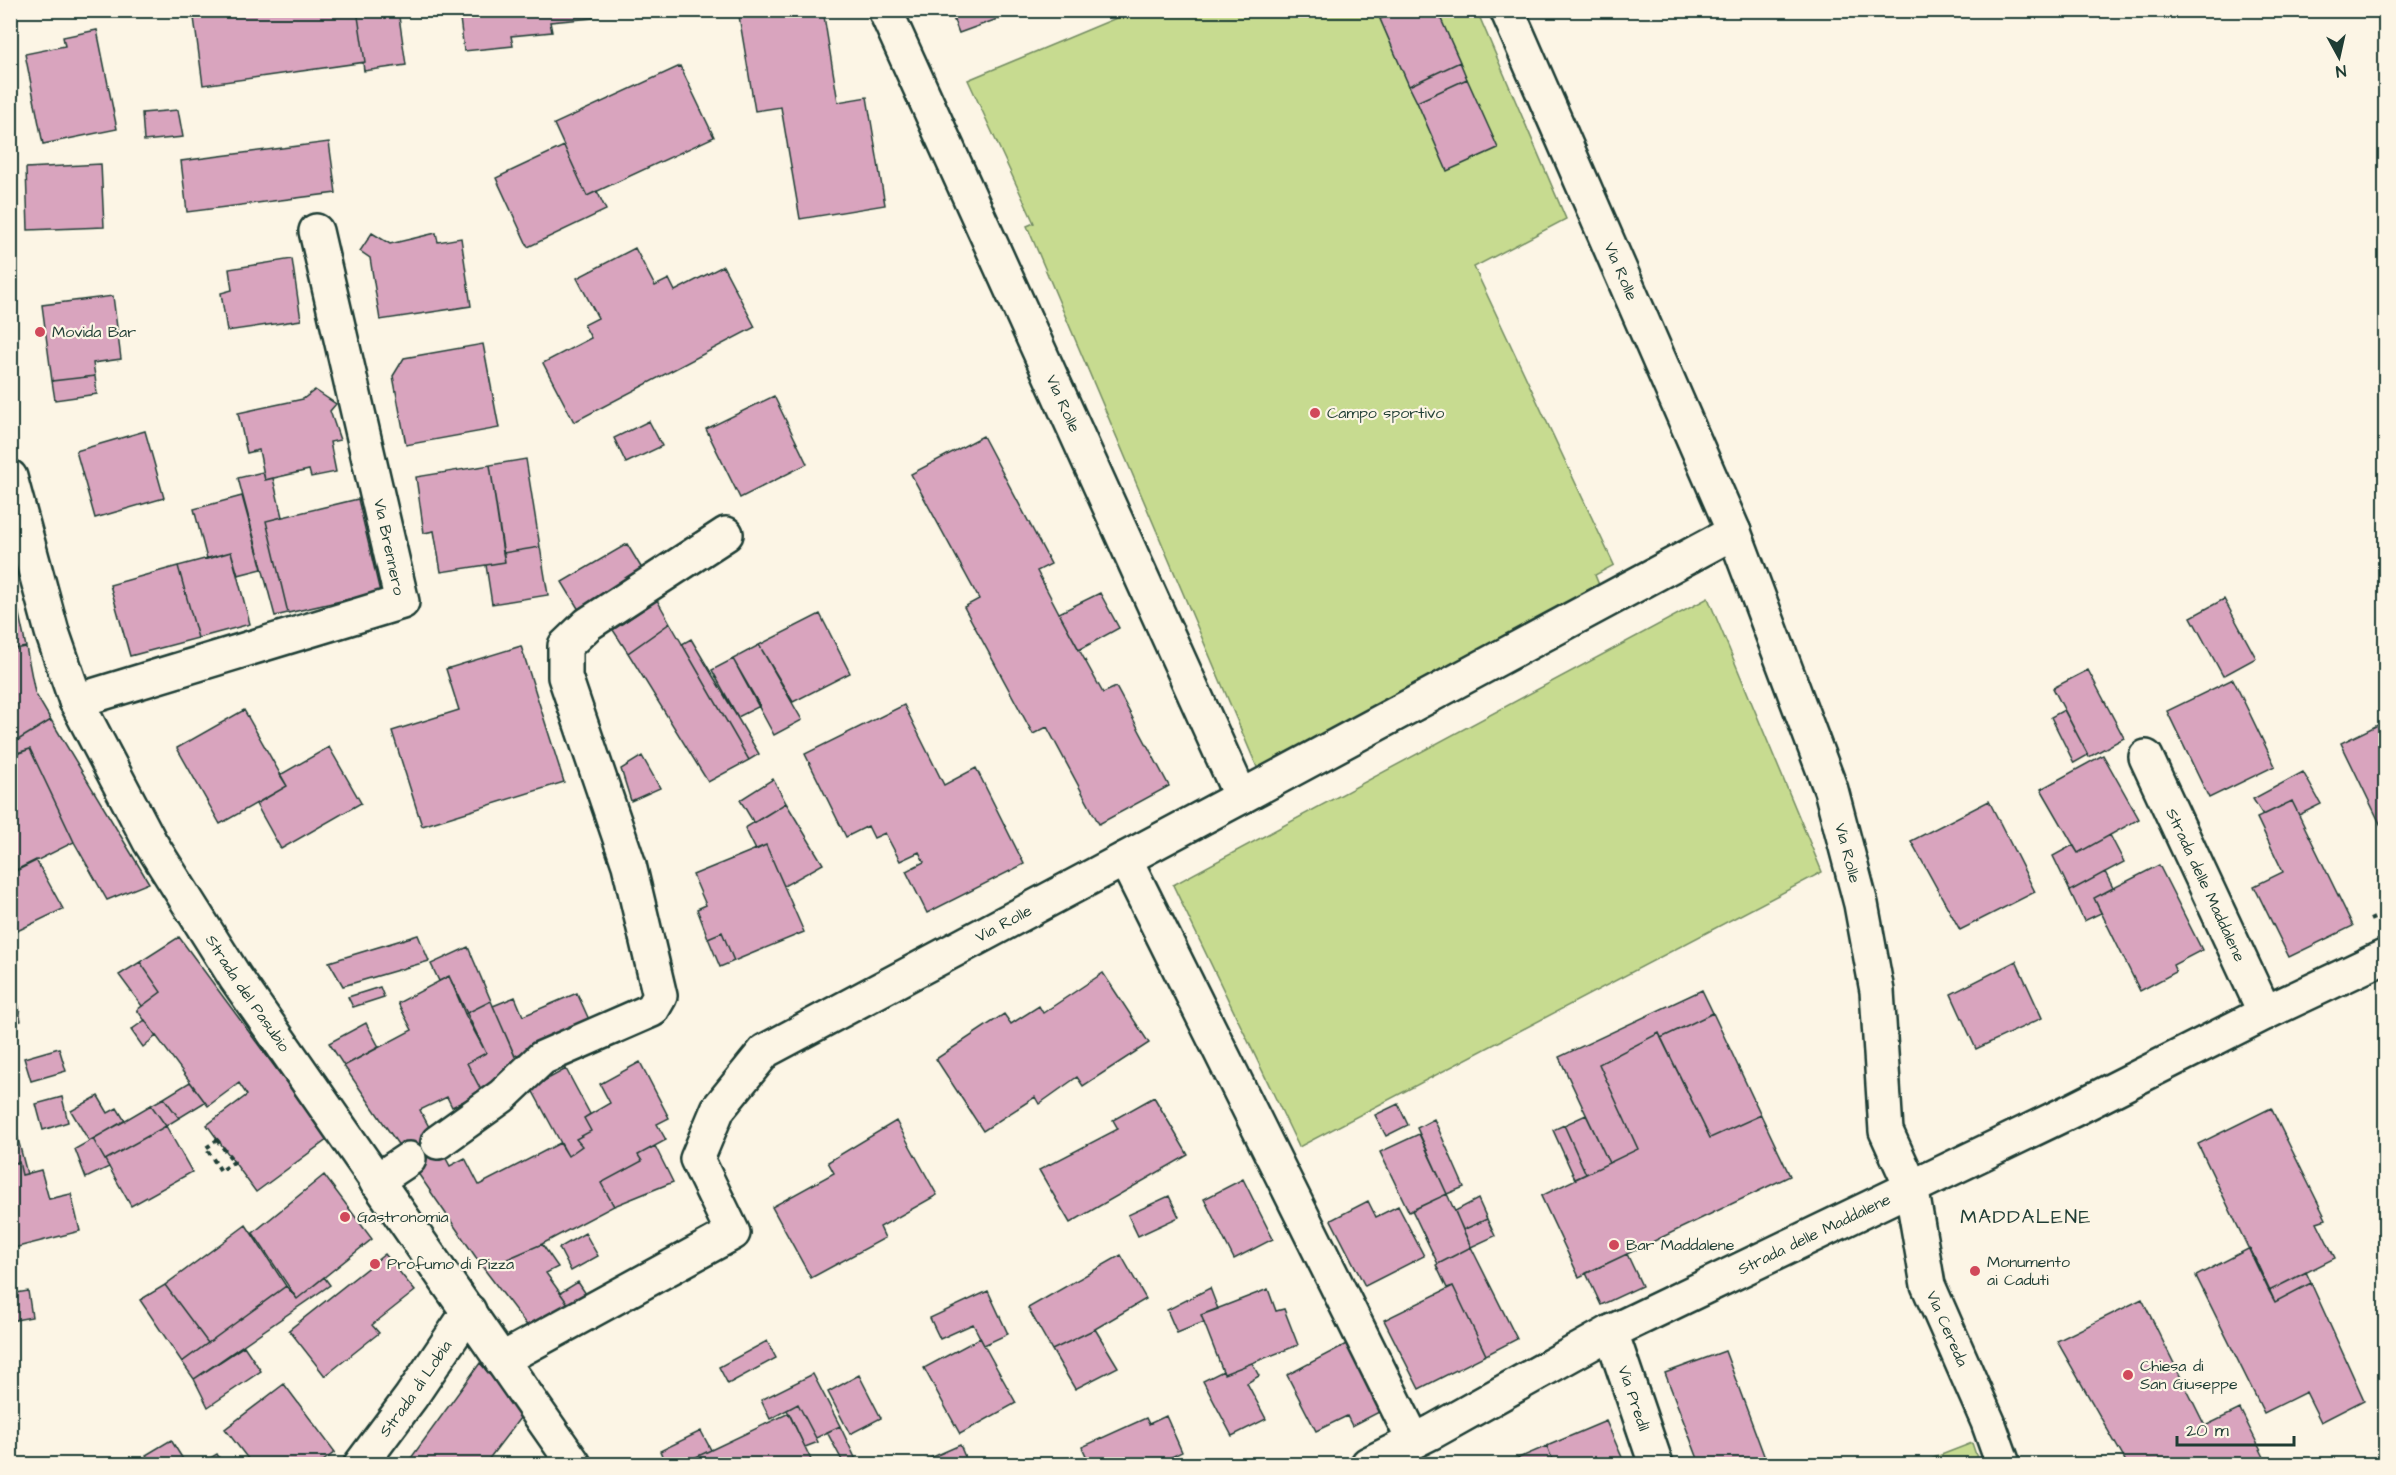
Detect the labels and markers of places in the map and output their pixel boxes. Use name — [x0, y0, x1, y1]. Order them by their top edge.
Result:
place label: Movida Bar — [52, 321, 136, 343]
marker: Movida Bar — [33, 325, 47, 339]
place label: Campo sportivo — [1327, 402, 1444, 424]
marker: Campo sportivo — [1308, 406, 1322, 420]
place label: Gastronomia — [357, 1206, 449, 1228]
marker: Gastronomia — [338, 1210, 352, 1224]
place label: Bar Maddalene — [1626, 1234, 1735, 1256]
marker: Bar Maddalene — [1607, 1238, 1621, 1252]
place label: Monumento ai Caduti — [1987, 1251, 2070, 1291]
place label: Profumo di Pizza — [387, 1253, 514, 1275]
marker: Profumo di Pizza — [368, 1257, 382, 1271]
marker: Monumento ai Caduti — [1968, 1264, 1982, 1278]
place label: Chiesa di San Giuseppe — [2140, 1355, 2238, 1395]
marker: Chiesa di San Giuseppe — [2121, 1368, 2135, 1382]

